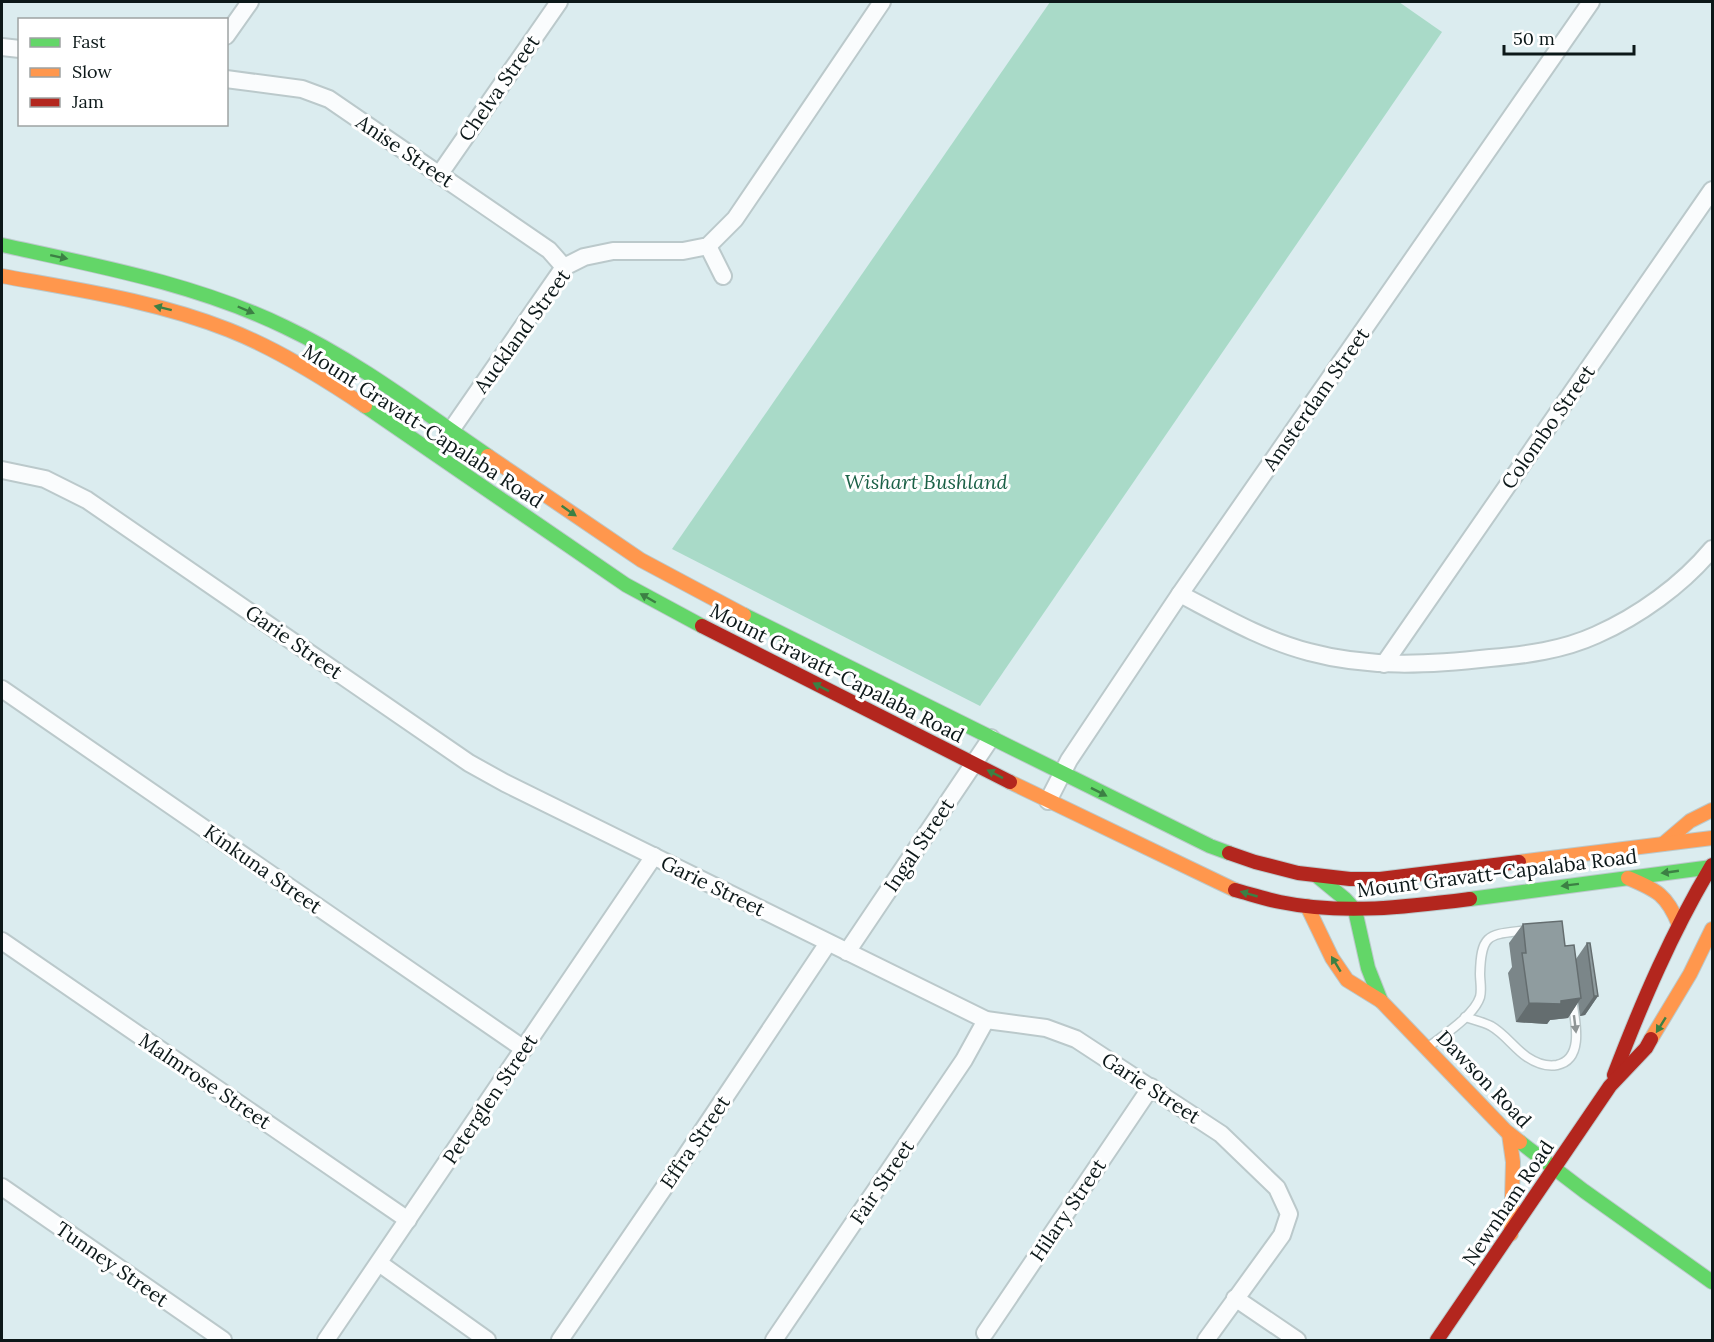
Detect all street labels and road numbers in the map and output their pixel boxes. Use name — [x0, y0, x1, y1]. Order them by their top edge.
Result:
street label: Chelva Street — [453, 29, 545, 146]
street label: Anise Street — [351, 108, 459, 193]
street label: Auckland Street — [467, 263, 575, 399]
street label: Amsterdam Street — [1256, 322, 1374, 476]
street label: Mount Gravatt-Capalaba Road — [298, 338, 548, 513]
street label: Colombo Street — [1495, 360, 1600, 494]
street label: Mount Gravatt-Capalaba Road — [706, 597, 969, 748]
street label: Garie Street — [241, 599, 348, 684]
street label: Ingal Street — [878, 793, 959, 896]
street label: Kinkuna Street — [199, 819, 327, 919]
street label: Mount Gravatt-Capalaba Road — [1355, 843, 1639, 902]
street label: Garie Street — [657, 850, 770, 922]
street label: Dawson Road — [1432, 1025, 1537, 1133]
street label: Malmrose Street — [134, 1027, 276, 1134]
street label: Peterglen Street — [437, 1029, 543, 1169]
street label: Garie Street — [1097, 1046, 1206, 1129]
street label: Effra Street — [654, 1090, 735, 1193]
street label: Fair Street — [844, 1134, 919, 1229]
street label: Newnham Road — [1456, 1135, 1559, 1270]
street label: Hilary Street — [1024, 1153, 1111, 1266]
street label: Tunney Street — [51, 1215, 174, 1312]

